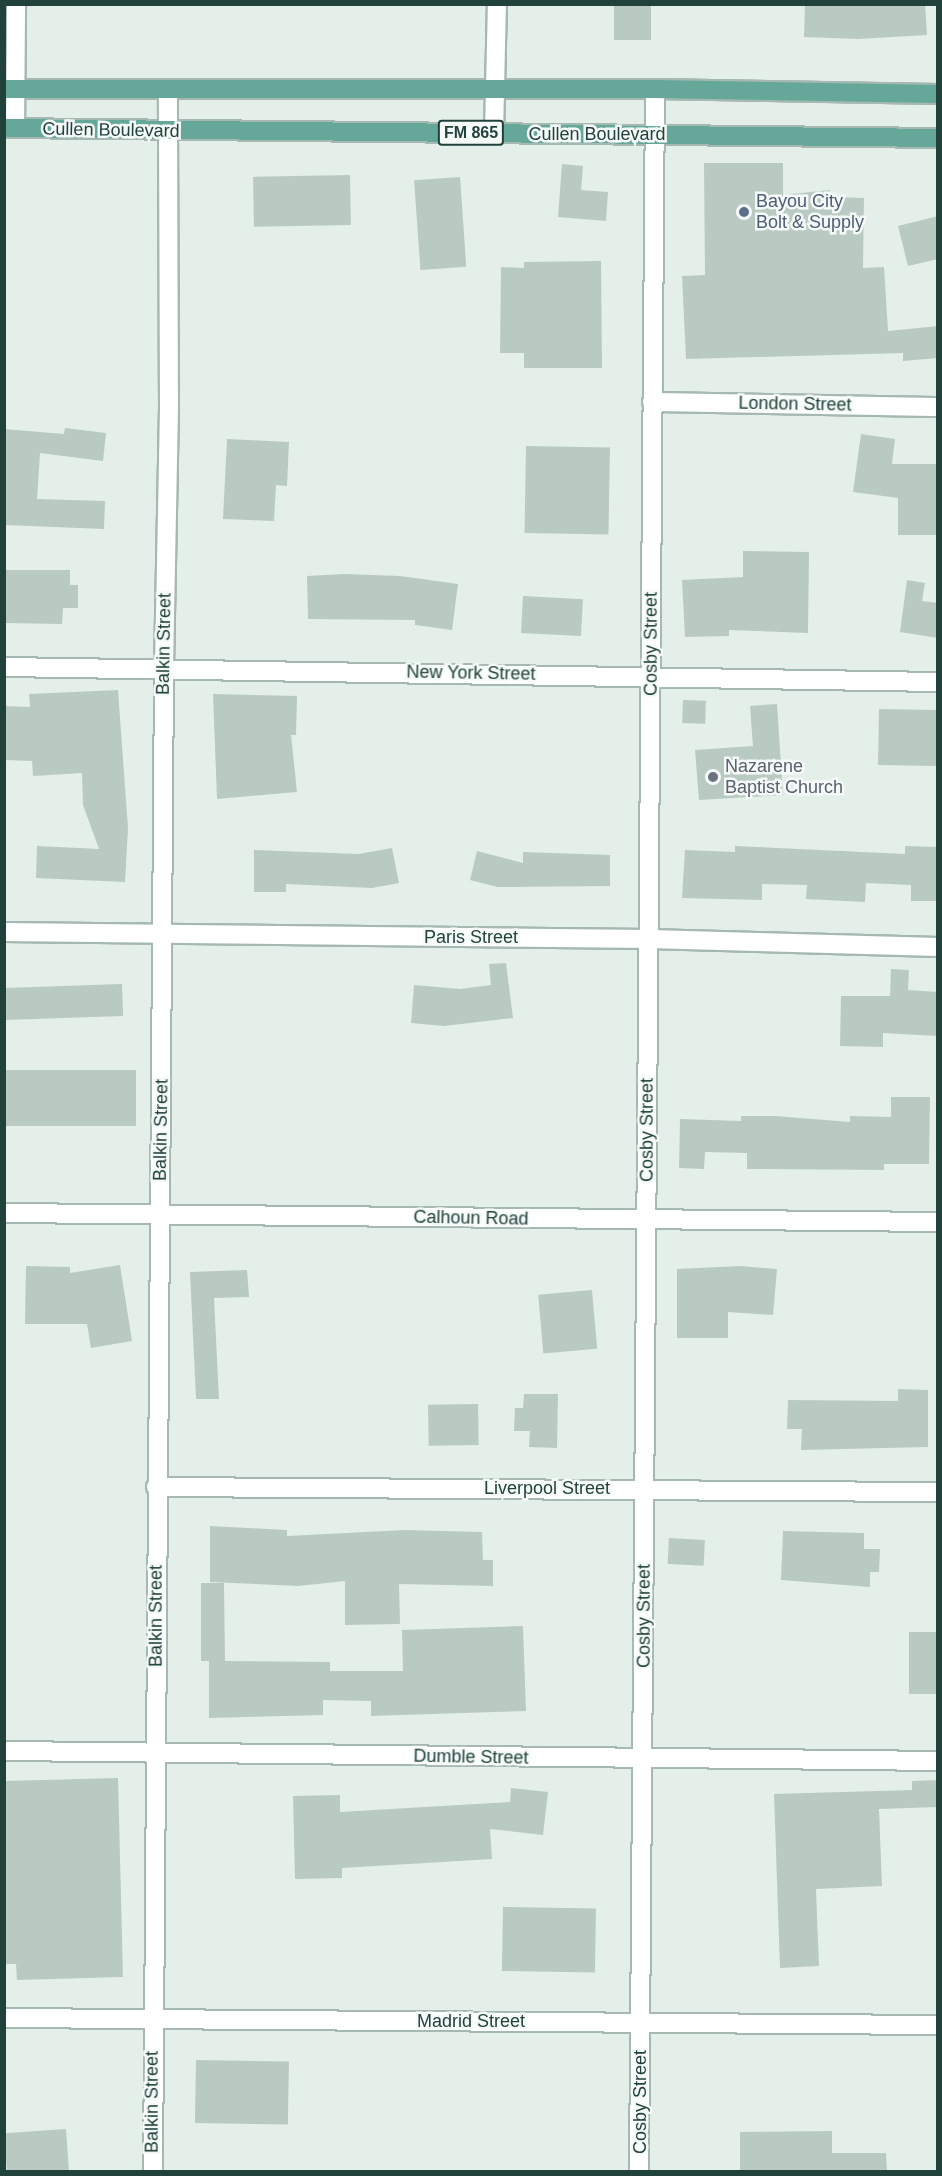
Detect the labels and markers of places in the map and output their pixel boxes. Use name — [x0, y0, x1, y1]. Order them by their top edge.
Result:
place label: Bayou City Bolt & Supply — [756, 191, 864, 234]
marker: Bayou City Bolt & Supply — [737, 205, 751, 219]
place label: Nazarene Baptist Church — [725, 756, 843, 798]
marker: Nazarene Baptist Church — [706, 770, 720, 784]

